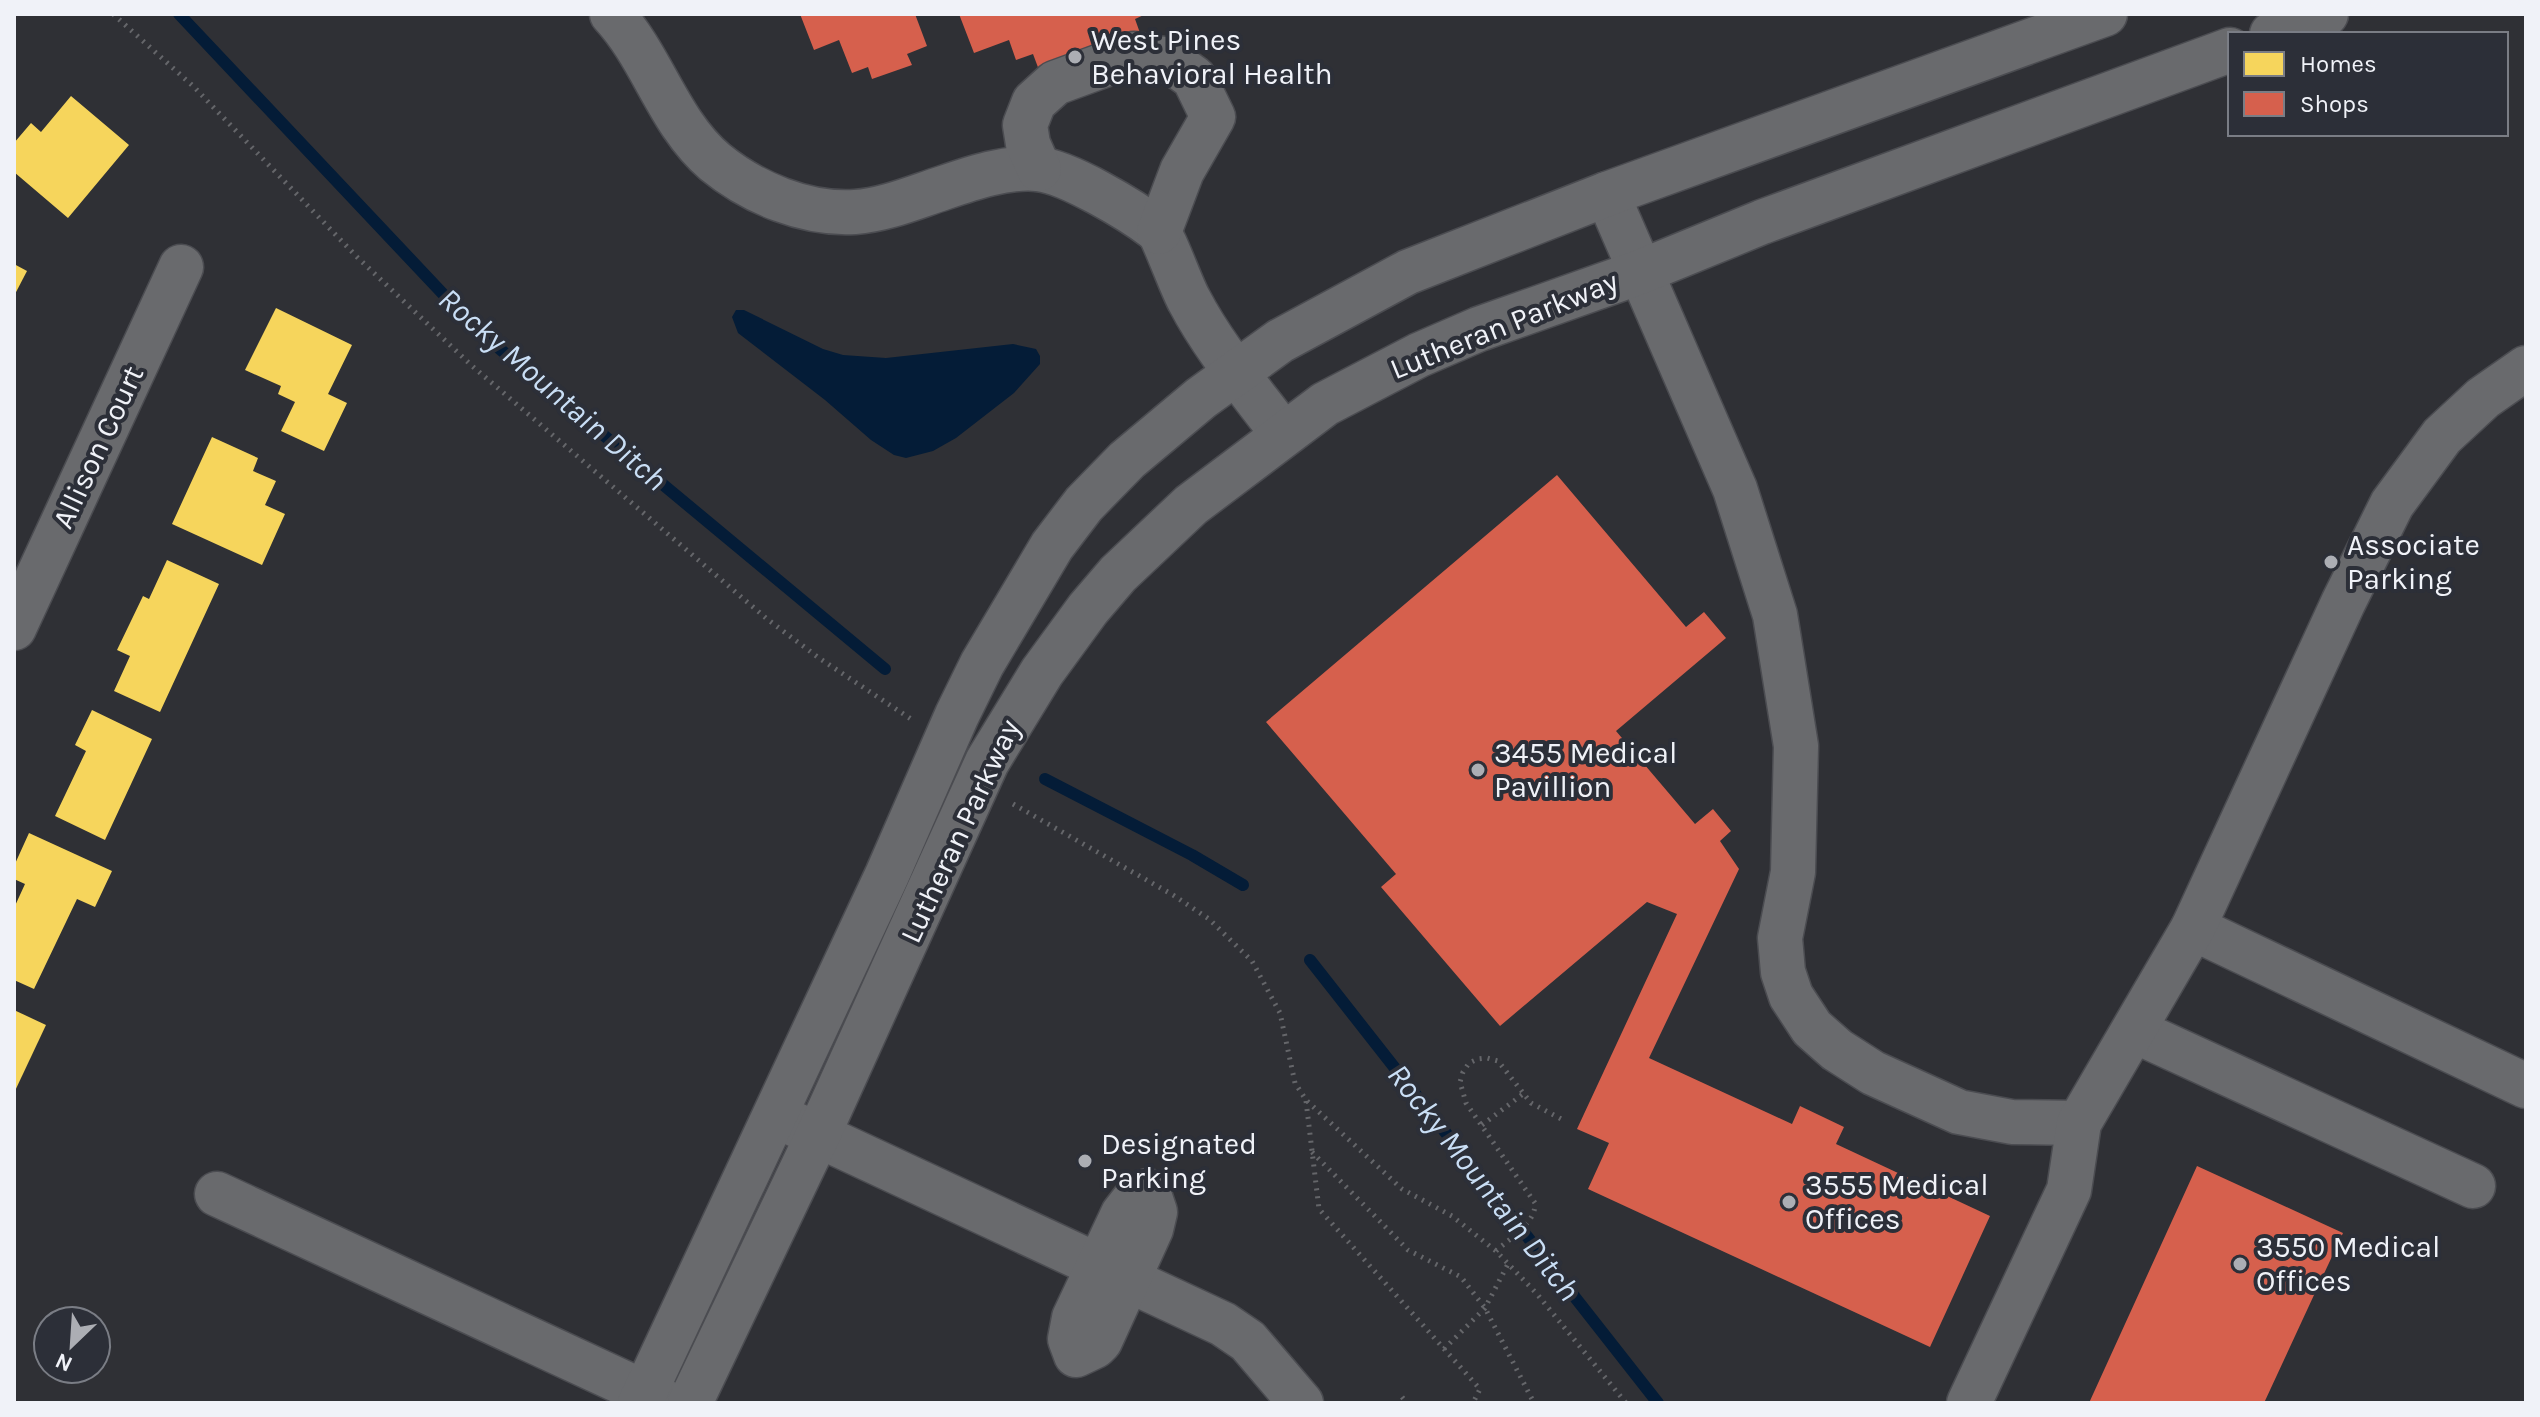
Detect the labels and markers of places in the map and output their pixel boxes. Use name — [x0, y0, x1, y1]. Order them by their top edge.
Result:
place label: West Pines Behavioral Health — [1091, 22, 1333, 92]
marker: West Pines Behavioral Health — [1066, 48, 1084, 66]
place label: Associate Parking — [2347, 527, 2480, 597]
marker: Associate Parking — [2322, 553, 2340, 571]
place label: 3455 Medical Pavillion — [1494, 735, 1677, 805]
marker: 3455 Medical Pavillion — [1469, 761, 1487, 779]
place label: Designated Parking — [1101, 1126, 1257, 1196]
marker: Designated Parking — [1076, 1152, 1094, 1170]
place label: 3555 Medical Offices — [1805, 1167, 1989, 1237]
marker: 3555 Medical Offices — [1780, 1193, 1798, 1211]
place label: 3550 Medical Offices — [2256, 1229, 2440, 1299]
marker: 3550 Medical Offices — [2231, 1255, 2249, 1273]

